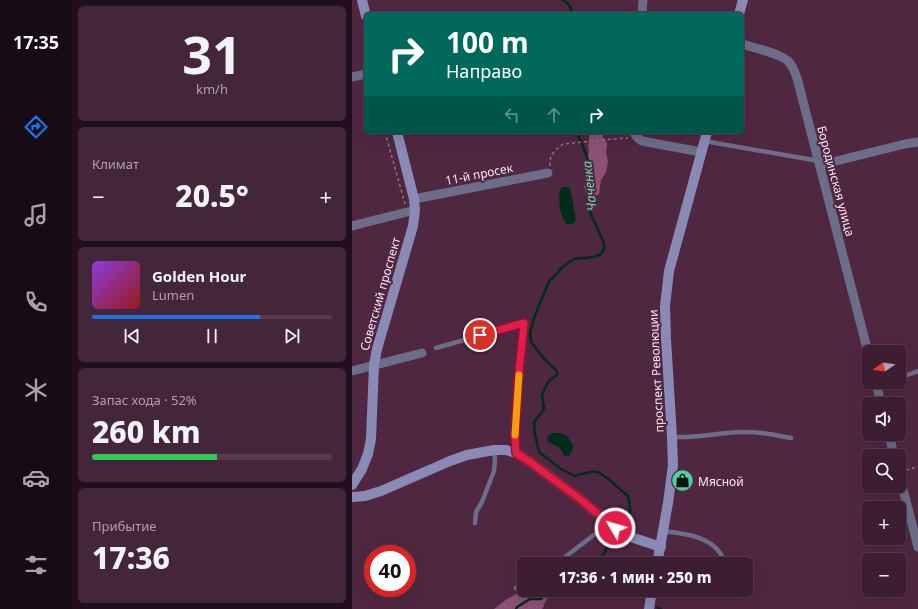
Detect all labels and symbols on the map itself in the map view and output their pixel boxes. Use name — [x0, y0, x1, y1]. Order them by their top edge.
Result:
street label: Бородинская улица — [813, 124, 859, 238]
street label: 11-й просек — [444, 159, 515, 189]
water label: Чаченка — [577, 159, 601, 212]
street label: Советский проспект — [356, 235, 404, 353]
street label: проспект Революции — [644, 309, 668, 433]
pin — [463, 318, 497, 352]
north arrow — [862, 345, 906, 389]
shop icon: Мясной — [669, 468, 695, 494]
place label: Мясной — [698, 473, 744, 490]
position arrow — [594, 507, 636, 549]
speed limit sign: 40 — [364, 545, 416, 597]

